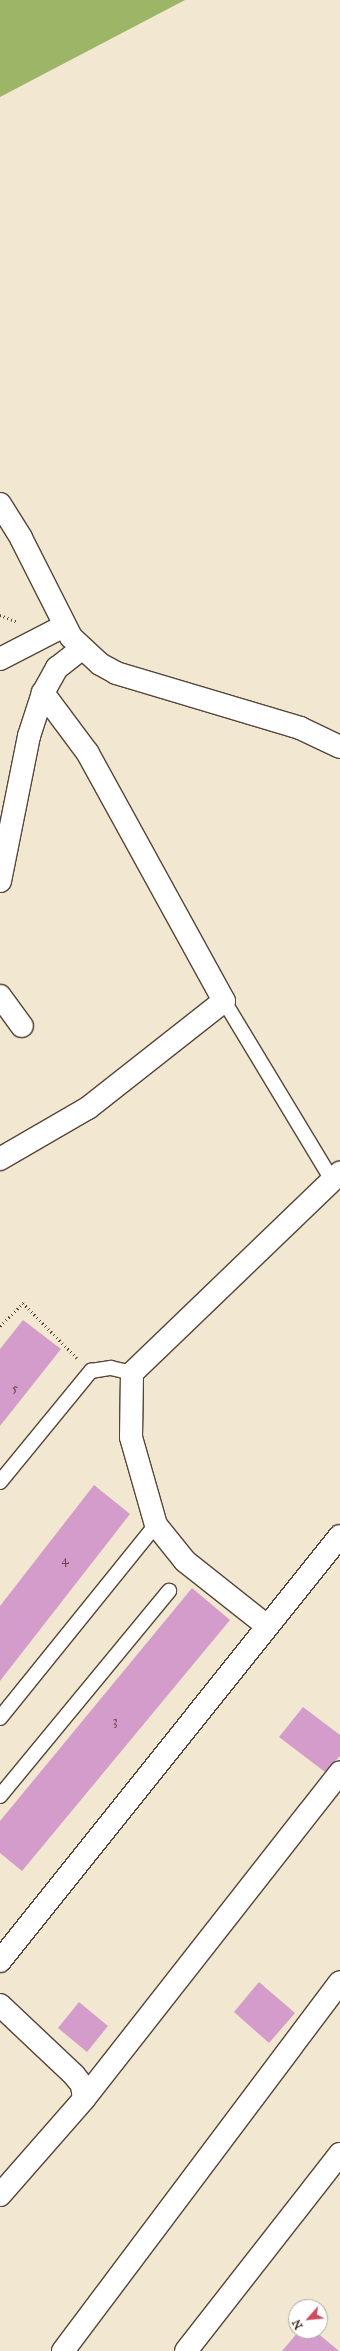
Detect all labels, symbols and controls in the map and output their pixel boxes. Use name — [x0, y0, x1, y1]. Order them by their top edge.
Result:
house number: 5 — [12, 1380, 18, 1396]
house number: 4 — [61, 1552, 69, 1568]
house number: 3 — [112, 1713, 118, 1729]
north arrow — [288, 2299, 328, 2339]
text: N — [290, 2317, 306, 2331]

